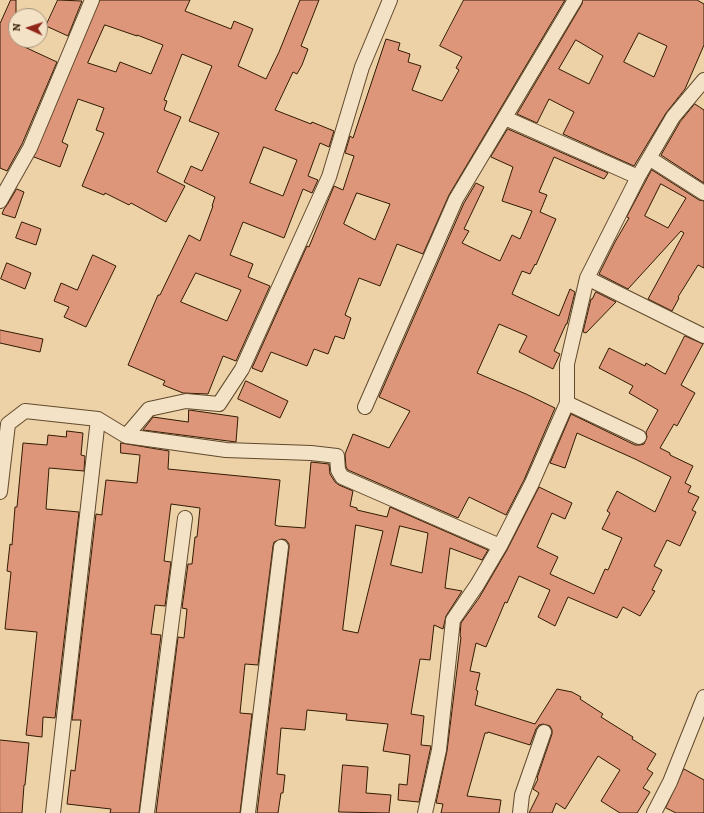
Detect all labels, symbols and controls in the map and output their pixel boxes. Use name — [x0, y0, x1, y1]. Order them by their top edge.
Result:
north arrow — [8, 8, 48, 48]
text: N — [9, 23, 24, 32]

